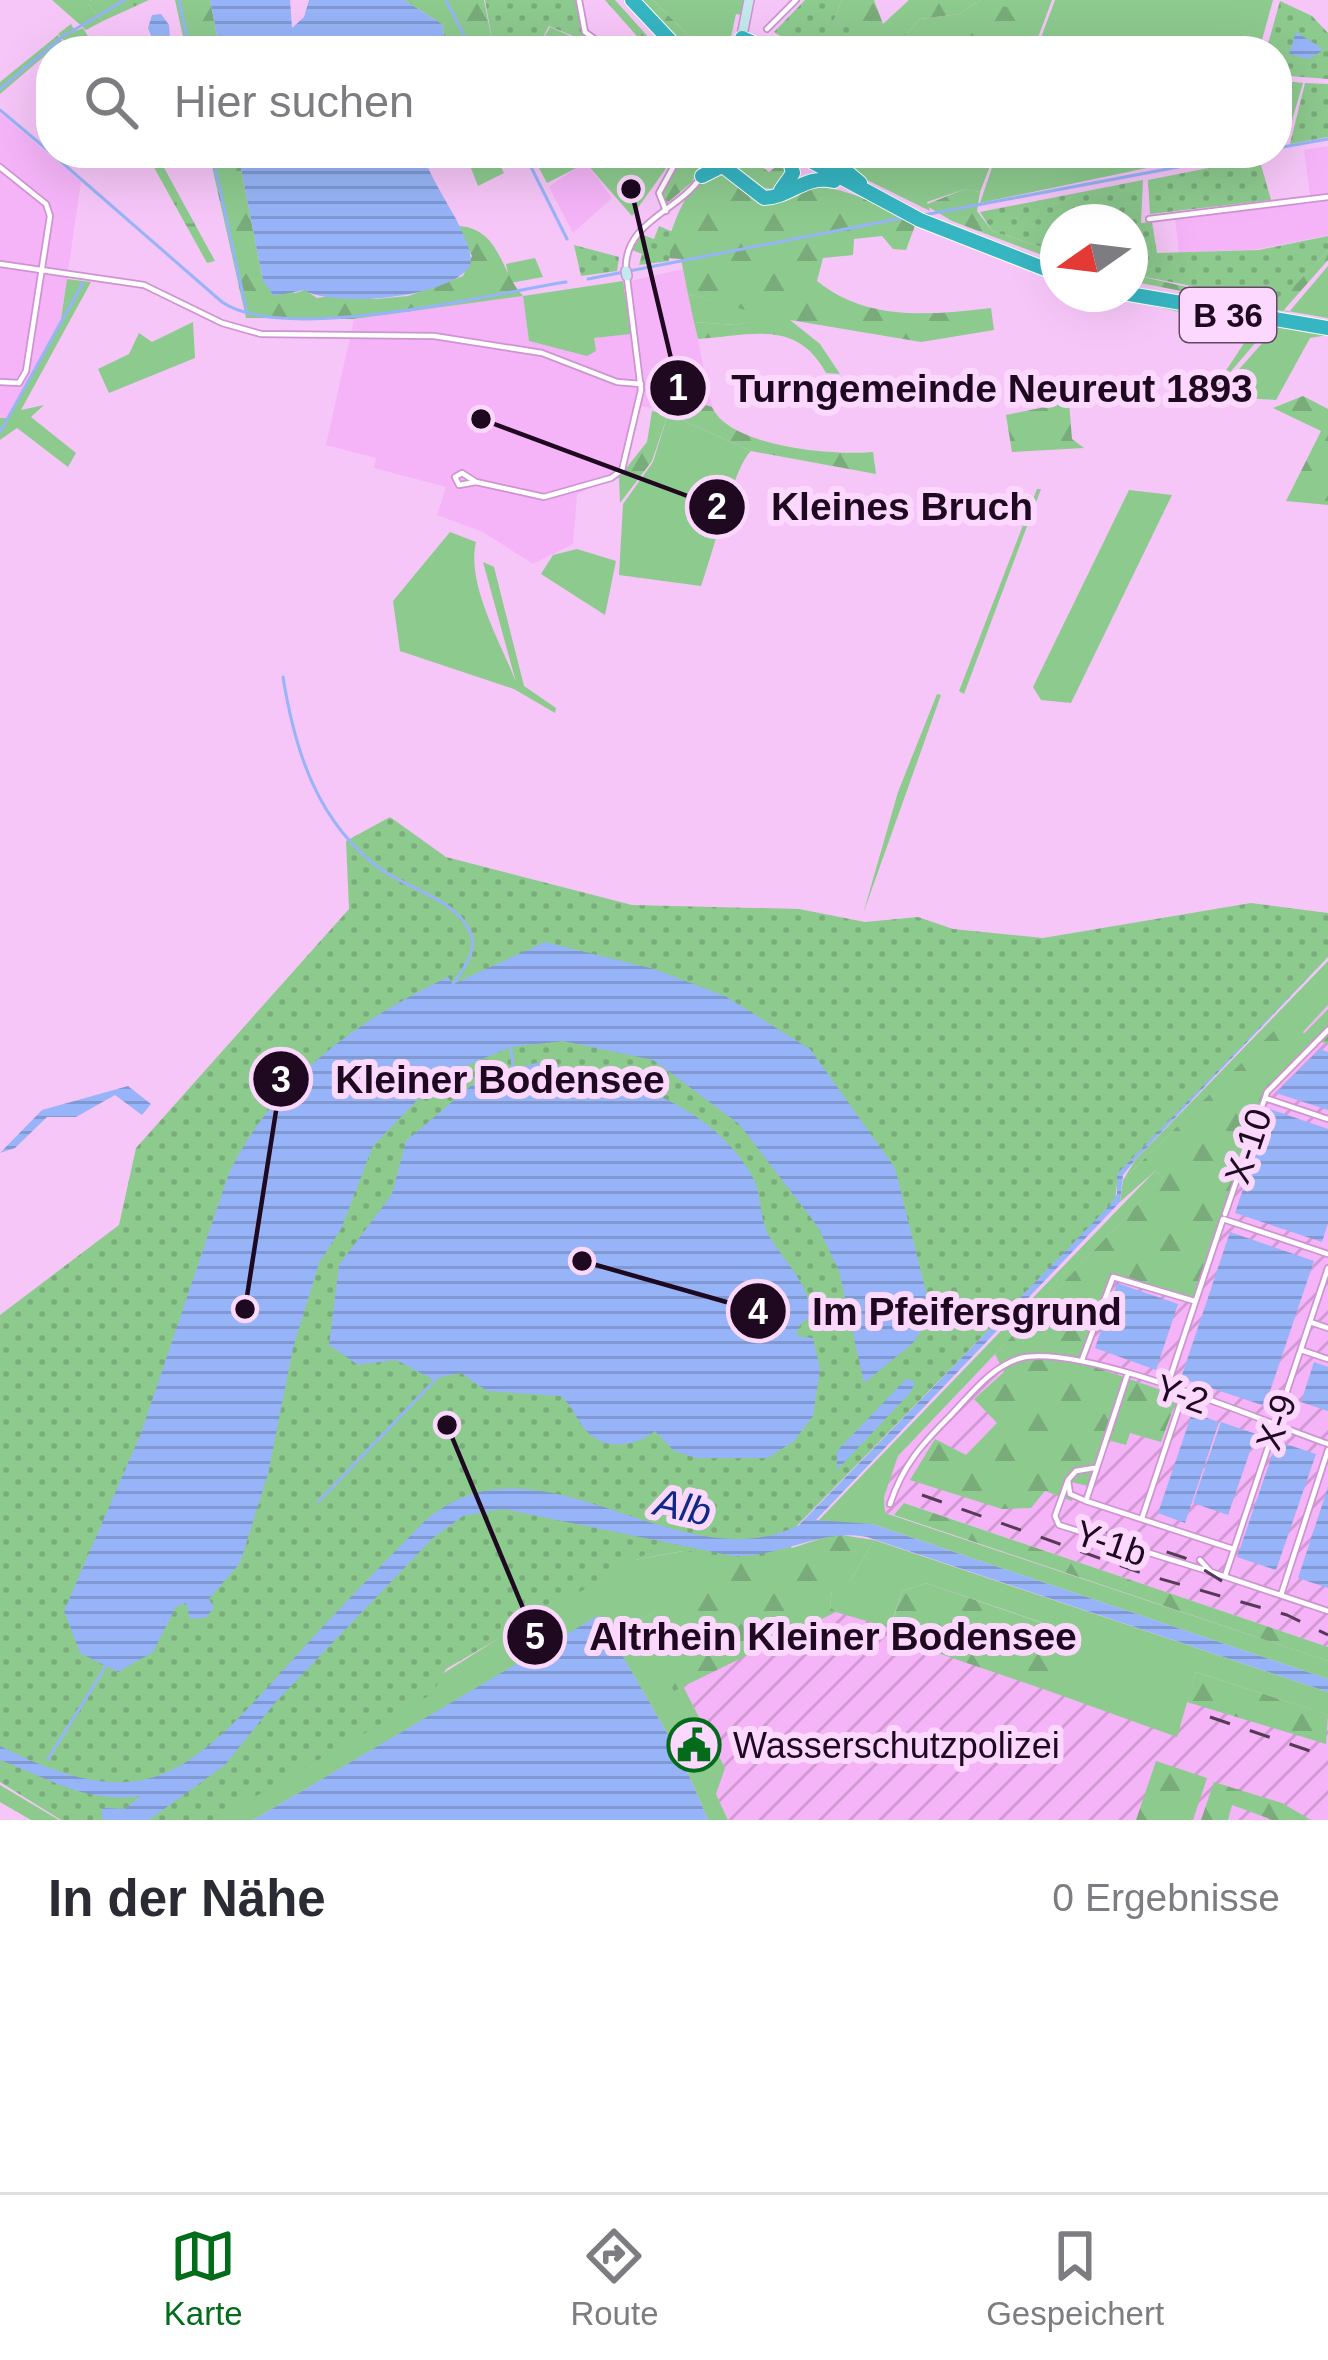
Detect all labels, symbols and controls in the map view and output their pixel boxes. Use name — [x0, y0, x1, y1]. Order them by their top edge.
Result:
search box — [36, 36, 1292, 168]
icon: search — [78, 69, 144, 135]
text: Hier suchen — [174, 76, 414, 127]
north arrow — [1040, 204, 1148, 312]
road number: B 36 — [1180, 288, 1276, 342]
callout: Turngemeinde Neureut 1893 — [648, 350, 1277, 425]
text: 1 — [668, 367, 688, 408]
text: Turngemeinde Neureut 1893 — [731, 367, 1253, 410]
callout: Kleines Bruch — [687, 469, 1057, 544]
text: Kleines Bruch — [771, 485, 1033, 528]
text: 2 — [707, 486, 727, 527]
callout: Kleiner Bodensee — [251, 1042, 689, 1117]
text: Kleiner Bodensee — [335, 1058, 665, 1101]
text: 3 — [271, 1059, 291, 1100]
street label: X-10 — [1216, 1103, 1280, 1189]
callout: Im Pfeifersgrund — [728, 1274, 1146, 1349]
text: Im Pfeifersgrund — [812, 1290, 1122, 1333]
text: 4 — [748, 1291, 768, 1332]
street label: Y-2 — [1150, 1366, 1214, 1422]
street label: X-9 — [1247, 1389, 1305, 1455]
water label: Alb — [649, 1480, 715, 1534]
street label: Y-1b — [1070, 1512, 1152, 1574]
callout: Altrhein Kleiner Bodensee — [505, 1599, 1101, 1674]
text: Altrhein Kleiner Bodensee — [589, 1615, 1077, 1658]
text: 5 — [525, 1616, 545, 1657]
public building icon: Wasserschutzpolizei — [666, 1717, 722, 1773]
place label: Wasserschutzpolizei — [733, 1725, 1060, 1766]
text: In der Nähe — [48, 1870, 326, 1927]
text: 0 Ergebnisse — [1052, 1876, 1280, 1919]
tab: Karte — [164, 2223, 243, 2333]
tab: Route — [570, 2223, 658, 2333]
tab: Gespeichert — [986, 2223, 1164, 2333]

